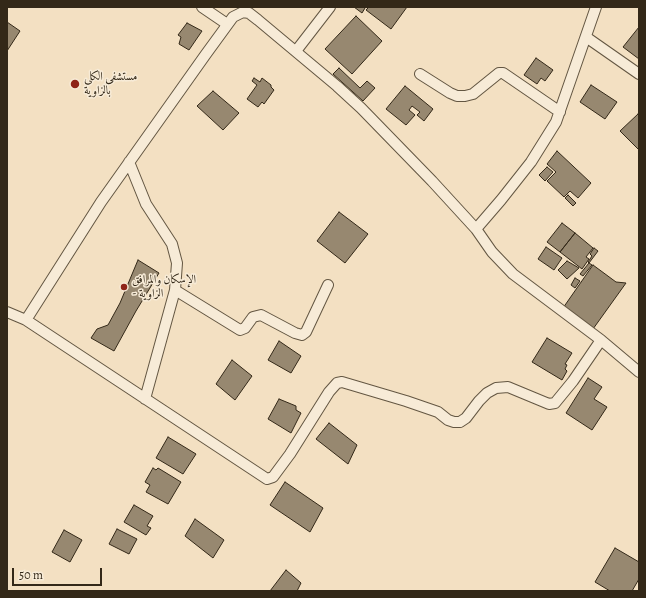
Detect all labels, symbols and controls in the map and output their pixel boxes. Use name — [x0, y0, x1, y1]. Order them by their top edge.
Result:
place label: مستشفى الكلى بالزاوية — [84, 70, 137, 98]
marker: مستشفى الكلى بالزاوية — [69, 78, 81, 90]
place label: الإسكان والمرافق - الزاوية — [132, 273, 196, 301]
marker: الإسكان والمرافق - الزاوية — [119, 282, 129, 292]
scale bar — [14, 560, 104, 586]
text: 50 m — [19, 567, 43, 583]

